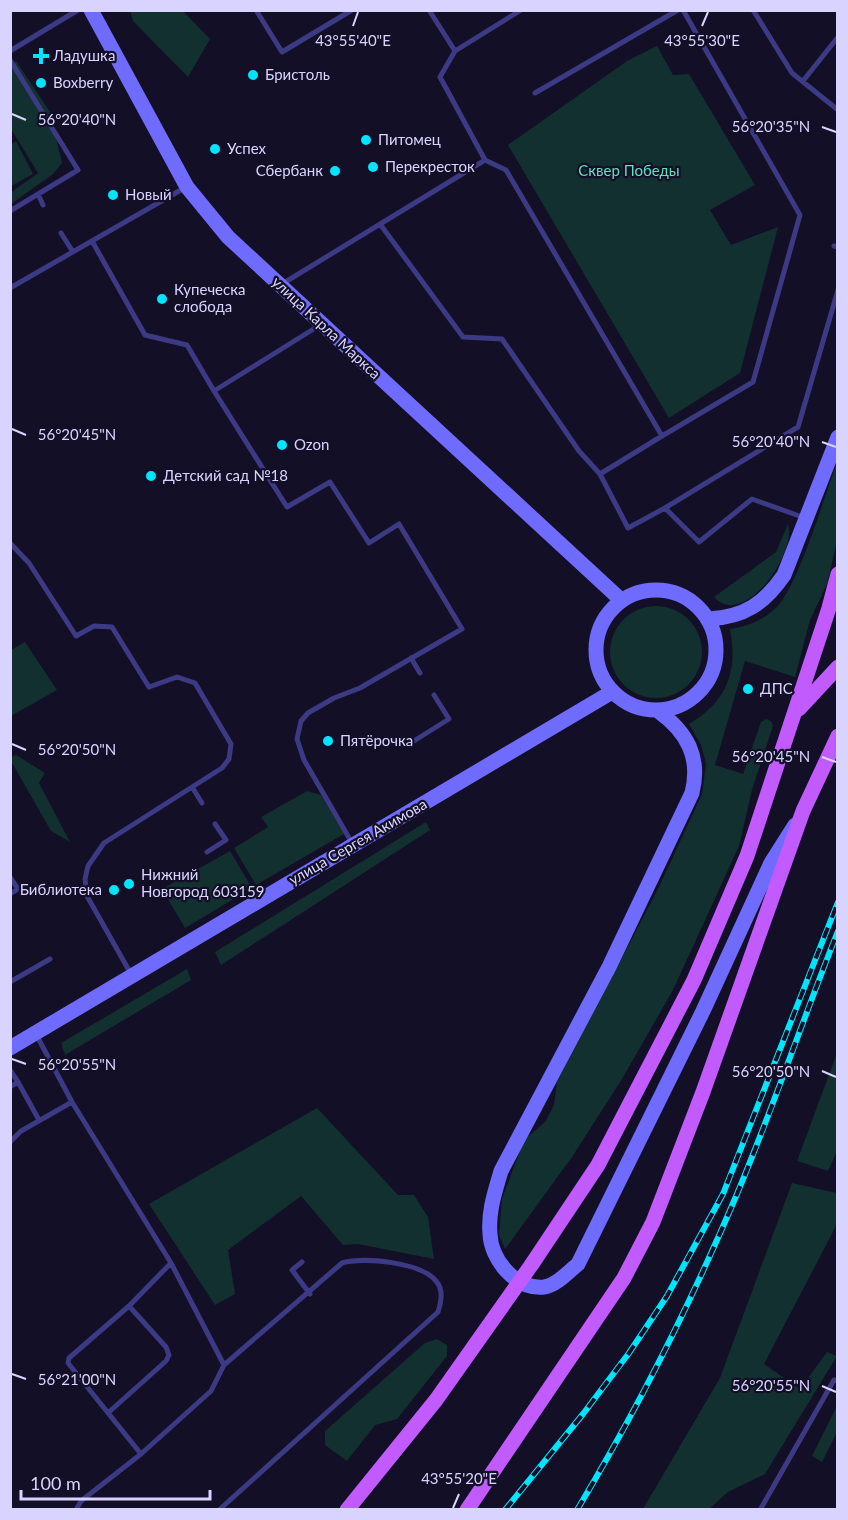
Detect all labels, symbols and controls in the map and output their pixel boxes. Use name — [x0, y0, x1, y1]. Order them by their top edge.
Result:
text: 43°55'40"E — [315, 31, 391, 49]
text: 43°55'30"E — [664, 31, 740, 49]
place label: Ладушка — [52, 46, 115, 64]
marker: Ладушка — [34, 49, 48, 63]
place label: Бристоль — [265, 65, 330, 83]
marker: Бристоль — [246, 68, 260, 82]
place label: Boxberry — [53, 73, 113, 91]
marker: Boxberry — [34, 76, 48, 90]
text: 56°20'40"N — [38, 110, 116, 128]
text: 56°20'35"N — [732, 117, 810, 135]
place label: Питомец — [378, 130, 441, 148]
marker: Питомец — [359, 133, 373, 147]
place label: Успех — [227, 139, 266, 157]
marker: Успех — [208, 142, 222, 156]
place label: Перекресток — [385, 157, 475, 175]
marker: Перекресток — [366, 160, 380, 174]
place label: Сбербанк — [256, 161, 323, 179]
park label: Сквер Победы — [578, 161, 680, 179]
marker: Сбербанк — [328, 164, 342, 178]
place label: Новый — [125, 185, 172, 203]
marker: Новый — [106, 188, 120, 202]
street label: улица Карла Маркса — [269, 272, 385, 382]
place label: Купеческа слобода — [174, 280, 245, 315]
marker: Купеческа слобода — [155, 292, 169, 306]
text: 56°20'45"N — [38, 425, 116, 443]
text: 56°20'40"N — [732, 432, 810, 450]
place label: Ozon — [294, 435, 329, 453]
marker: Ozon — [275, 438, 289, 452]
place label: Детский сад №18 — [163, 466, 288, 484]
marker: Детский сад №18 — [144, 469, 158, 483]
place label: ДПС — [760, 679, 793, 697]
marker: ДПС — [741, 682, 755, 696]
place label: Пятёрочка — [340, 731, 413, 749]
marker: Пятёрочка — [321, 734, 335, 748]
text: 56°20'50"N — [38, 740, 116, 758]
text: 56°20'45"N — [732, 747, 810, 765]
street label: улица Сергея Акимова — [285, 794, 430, 888]
place label: Нижний Новгород 603159 — [141, 865, 264, 900]
marker: Нижний Новгород 603159 — [122, 877, 136, 891]
place label: Библиотека — [20, 880, 102, 898]
marker: Библиотека — [107, 883, 121, 897]
text: 56°20'55"N — [38, 1055, 116, 1073]
text: 56°20'50"N — [732, 1062, 810, 1080]
text: 56°21'00"N — [38, 1370, 116, 1388]
text: 56°20'55"N — [732, 1376, 810, 1394]
scale bar — [21, 1463, 210, 1501]
text: 43°55'20"E — [421, 1469, 497, 1487]
text: 100 m — [30, 1472, 81, 1494]

